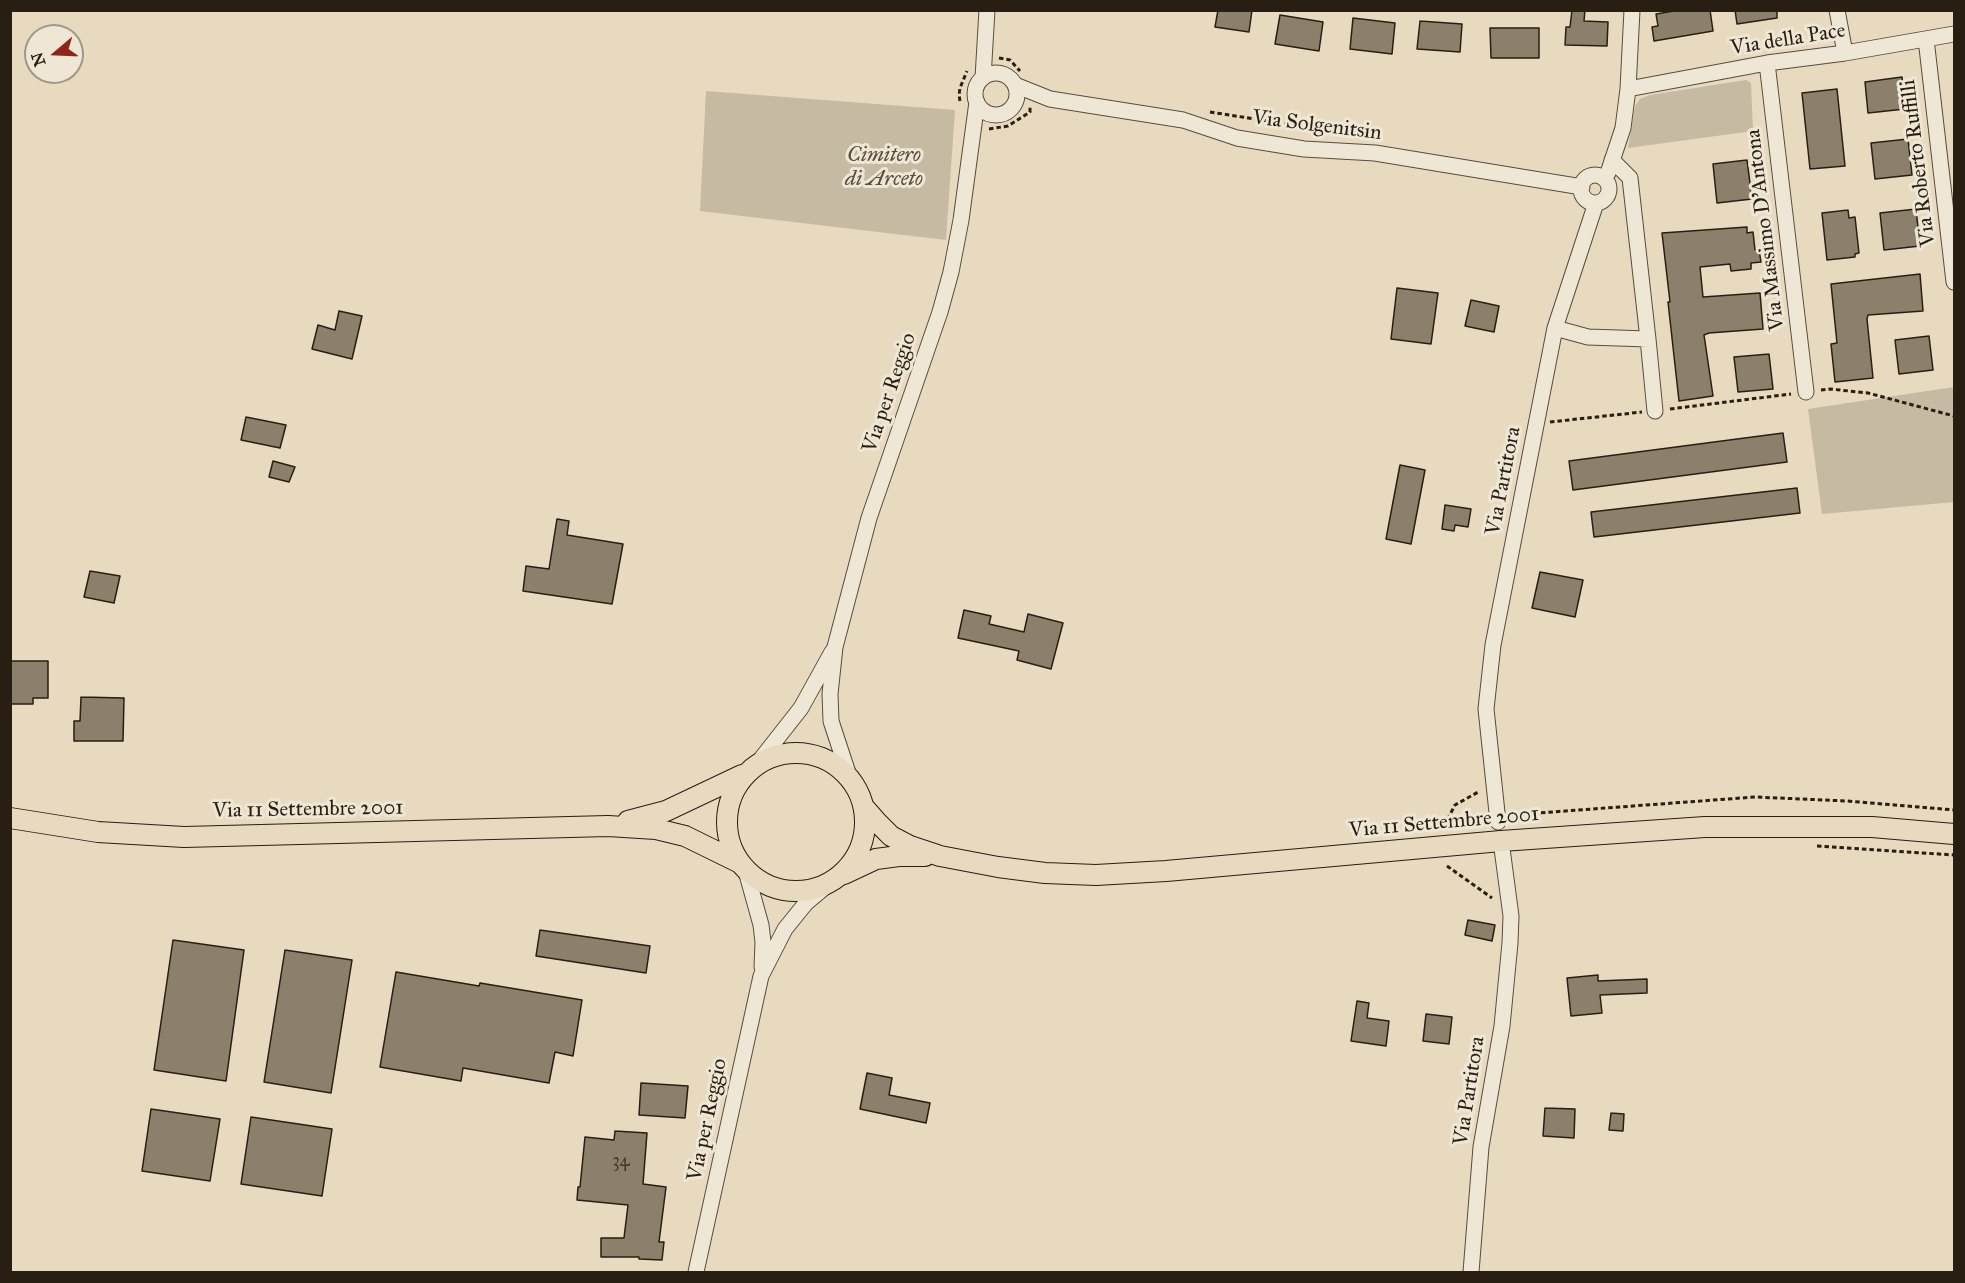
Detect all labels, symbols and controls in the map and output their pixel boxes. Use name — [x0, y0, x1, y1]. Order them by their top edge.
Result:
street label: Via della Pace — [1729, 18, 1847, 62]
north arrow — [24, 24, 84, 84]
text: N — [27, 50, 50, 69]
street label: Via Roberto Ruffilli — [1896, 78, 1942, 248]
street label: Via Solgenitsin — [1251, 106, 1383, 146]
street label: Via Massimo D'Antona — [1741, 128, 1791, 332]
park label: Cimitero di Arceto — [845, 143, 923, 193]
street label: Via per Reggio — [858, 330, 922, 456]
street label: Via Partitora — [1481, 425, 1527, 537]
street label: Via 11 Settembre 2001 — [212, 796, 404, 824]
street label: Via 11 Settembre 2001 — [1348, 802, 1540, 844]
street label: Via Partitora — [1449, 1035, 1491, 1147]
street label: Via per Reggio — [683, 1056, 733, 1184]
house number: 34 — [612, 1151, 630, 1173]

